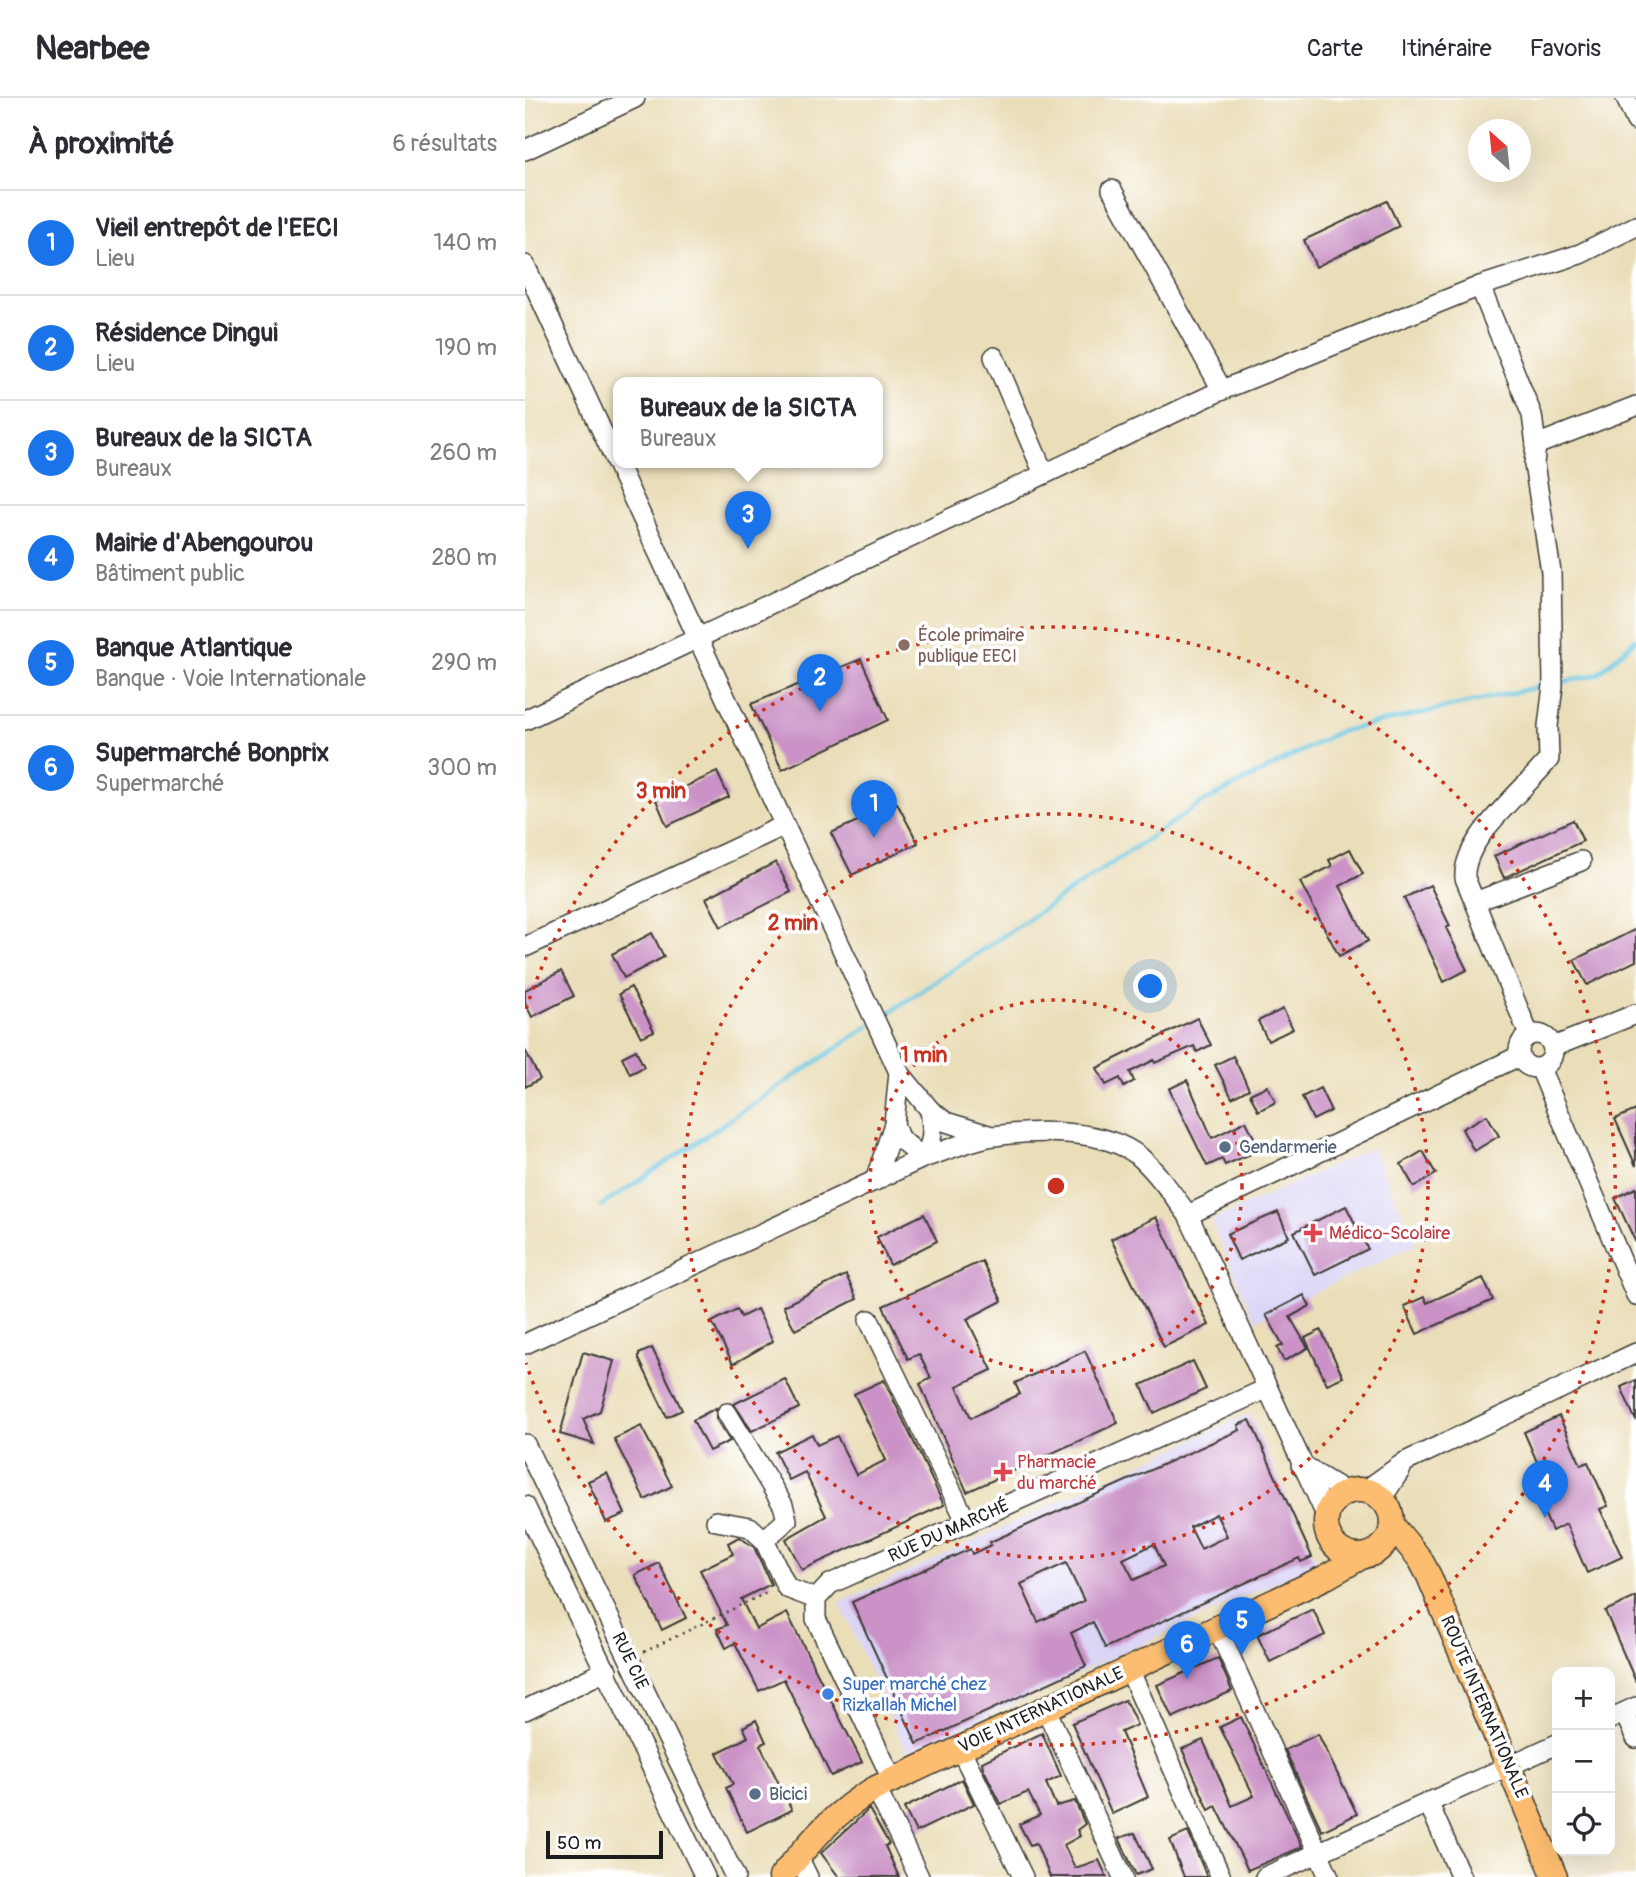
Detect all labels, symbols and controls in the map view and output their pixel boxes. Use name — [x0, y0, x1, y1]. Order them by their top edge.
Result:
text: Nearbee — [35, 28, 149, 69]
text: Carte — [1307, 34, 1363, 63]
text: Itinéraire — [1401, 34, 1492, 63]
text: Favoris — [1530, 34, 1601, 63]
north arrow — [1468, 119, 1531, 182]
text: À proximité — [28, 125, 174, 162]
text: 6 résultats — [392, 129, 497, 158]
text: Vieil entrepôt de l'EECI — [95, 212, 339, 244]
text: 1 — [47, 228, 56, 257]
text: 140 m — [434, 228, 497, 257]
text: Lieu — [95, 244, 135, 273]
text: Résidence Dingui — [95, 317, 278, 349]
text: 2 — [45, 333, 57, 362]
text: 190 m — [435, 333, 497, 362]
text: Lieu — [95, 349, 135, 378]
popup — [613, 377, 883, 468]
text: Bureaux de la SICTA — [639, 392, 857, 424]
text: Bureaux de la SICTA — [95, 422, 312, 454]
text: Bureaux — [639, 424, 716, 453]
text: 3 — [45, 438, 57, 467]
text: 260 m — [430, 438, 497, 467]
text: Bureaux — [95, 454, 172, 483]
pin: 3 — [725, 491, 771, 549]
text: Mairie d'Abengourou — [95, 527, 313, 559]
text: 4 — [44, 543, 58, 572]
text: 280 m — [431, 543, 497, 572]
text: Bâtiment public — [95, 559, 245, 588]
place label: École primaire publique EECI — [918, 624, 1024, 668]
text: Banque Atlantique — [95, 632, 292, 664]
marker: École primaire publique EECI — [896, 637, 912, 653]
text: 5 — [45, 648, 57, 677]
text: 290 m — [431, 648, 497, 677]
pin: 2 — [797, 654, 843, 712]
text: Banque · Voie Internationale — [95, 664, 366, 693]
text: Supermarché Bonprix — [95, 737, 329, 769]
text: 6 — [44, 753, 58, 782]
text: 300 m — [427, 753, 497, 782]
text: Supermarché — [95, 769, 224, 798]
text: 3 min — [636, 778, 686, 805]
pin: 1 — [851, 780, 897, 838]
text: 2 min — [768, 910, 818, 937]
your location — [1133, 969, 1167, 1003]
text: 1 min — [901, 1042, 948, 1069]
place label: Gendarmerie — [1239, 1136, 1337, 1159]
marker: Gendarmerie — [1217, 1139, 1233, 1155]
centre of rings — [1044, 1174, 1068, 1198]
place label: Médico-Scolaire — [1329, 1222, 1450, 1245]
marker: Médico-Scolaire — [1303, 1223, 1323, 1243]
place label: Pharmacie du marché — [1017, 1451, 1097, 1495]
pin: 4 — [1522, 1460, 1568, 1518]
marker: Pharmacie du marché — [995, 1464, 1011, 1480]
street label: RUE DU MARCHÉ — [885, 1494, 1013, 1568]
pin: 5 — [1219, 1597, 1265, 1655]
street label: ROUTE INTERNATIONALE — [1435, 1612, 1533, 1802]
pin: 6 — [1164, 1621, 1210, 1679]
street label: RUE CIE — [606, 1628, 654, 1694]
street label: VOIE INTERNATIONALE — [955, 1662, 1127, 1758]
map controls — [1552, 1667, 1615, 1856]
button: + — [1552, 1667, 1615, 1730]
place label: Super marché chez Rizkallah Michel — [842, 1673, 987, 1717]
marker: Super marché chez Rizkallah Michel — [820, 1686, 836, 1702]
button: − — [1552, 1730, 1615, 1793]
place label: Bicici — [769, 1783, 807, 1806]
marker: Bicici — [747, 1786, 763, 1802]
button: locate — [1552, 1793, 1615, 1856]
scale bar — [546, 1828, 663, 1860]
text: 50 m — [557, 1831, 601, 1855]

